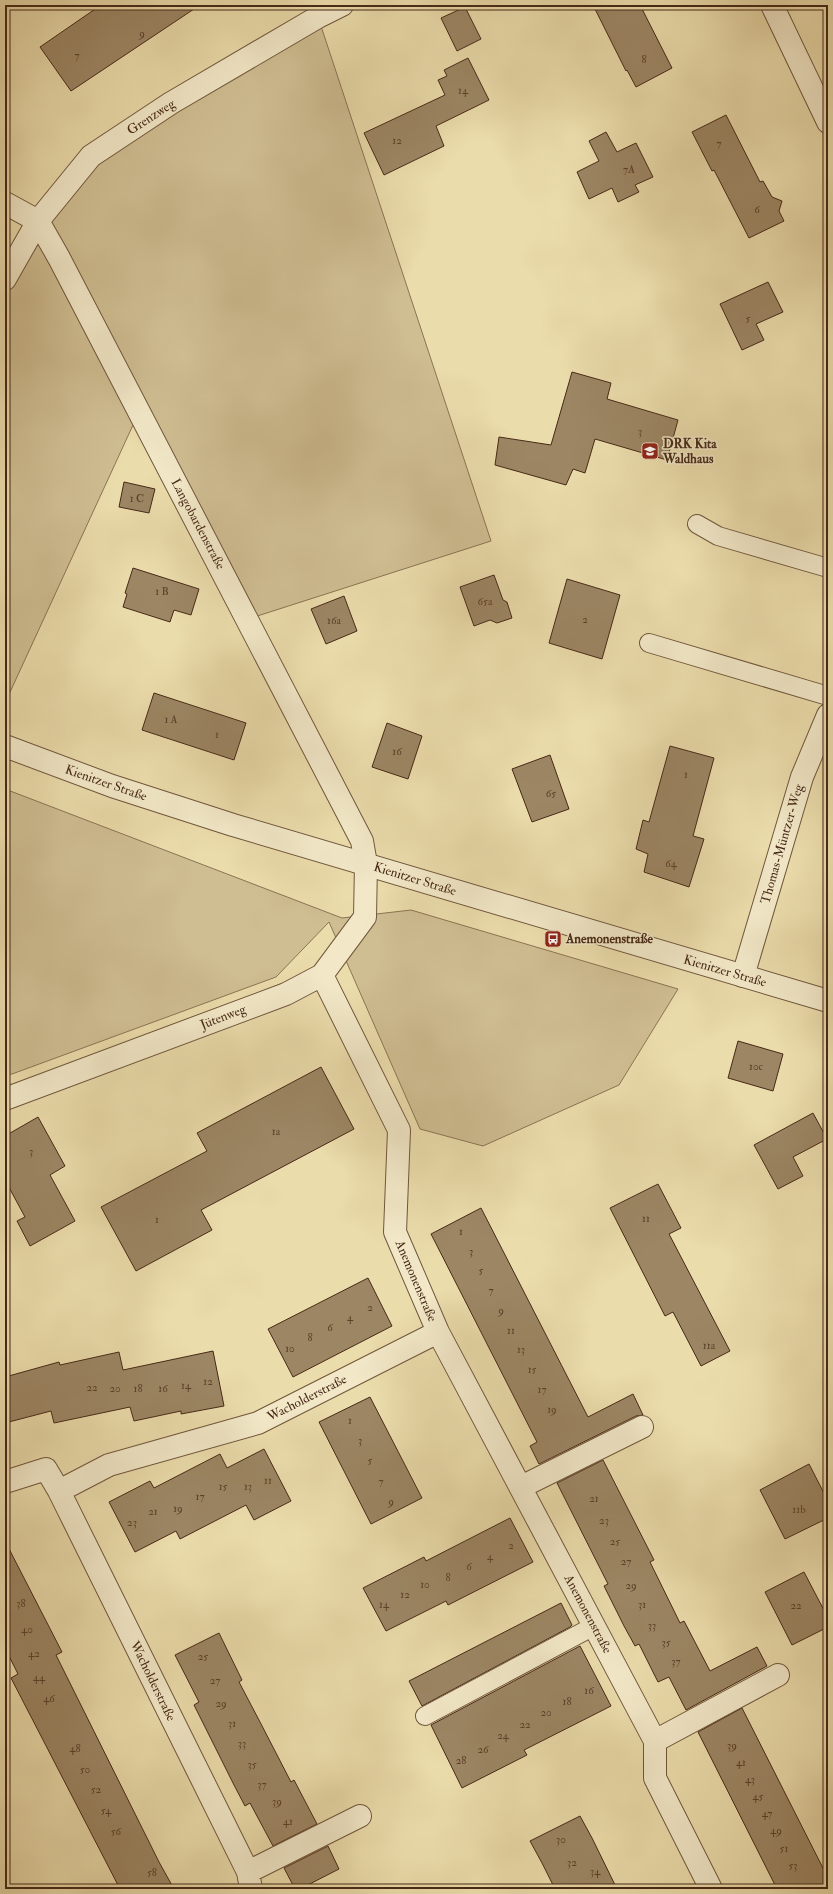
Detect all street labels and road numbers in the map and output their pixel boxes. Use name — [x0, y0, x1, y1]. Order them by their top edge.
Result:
street label: Grenzweg — [124, 95, 178, 138]
street label: Langobardenstraße — [167, 476, 229, 573]
street label: Kienitzer Straße — [63, 762, 150, 805]
street label: Thomas-Müntzer-Weg — [757, 782, 807, 906]
street label: Kienitzer Straße — [372, 859, 459, 899]
street label: Kienitzer Straße — [682, 952, 769, 991]
street label: Jütenweg — [197, 1001, 249, 1033]
street label: Anemonenstraße — [391, 1237, 441, 1325]
street label: Wacholderstraße — [264, 1371, 350, 1425]
street label: Anemonenstraße — [560, 1571, 616, 1657]
street label: Wacholderstraße — [126, 1638, 179, 1724]

